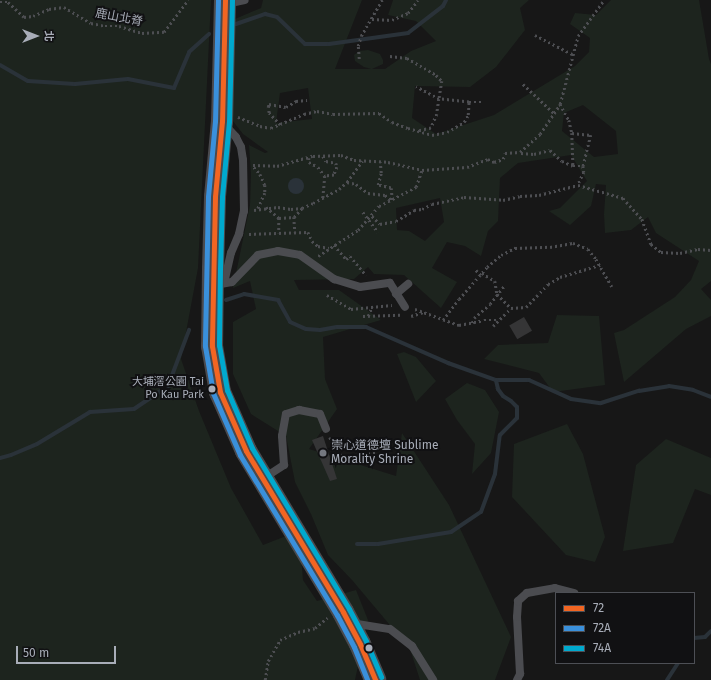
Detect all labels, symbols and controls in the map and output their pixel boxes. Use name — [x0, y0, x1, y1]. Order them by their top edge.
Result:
street label: 鹿山北脊 — [94, 6, 144, 30]
north arrow — [16, 16, 56, 56]
text: 北 — [42, 31, 55, 42]
place label: 大埔滘公園 Tai Po Kau Park — [132, 376, 204, 402]
marker: 大埔滘公園 Tai Po Kau Park — [207, 384, 217, 394]
place label: 崇心道德壇 Sublime Morality Shrine — [331, 439, 439, 467]
marker: 崇心道德壇 Sublime Morality Shrine — [318, 448, 328, 458]
legend — [555, 592, 695, 664]
text: 72 — [593, 601, 604, 615]
text: 72A — [593, 621, 611, 635]
scale bar — [18, 638, 118, 664]
text: 74A — [593, 641, 611, 655]
unlabelled marker — [364, 643, 374, 653]
text: 50 m — [23, 646, 49, 660]

